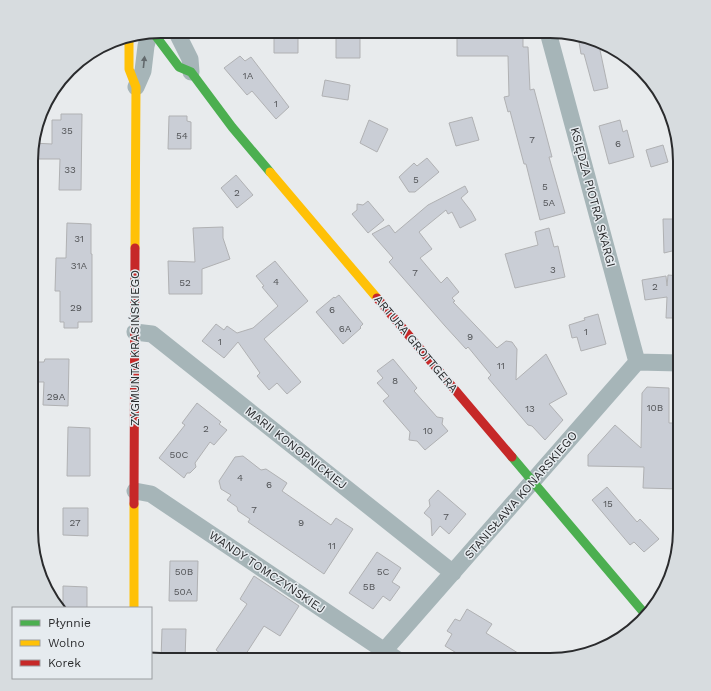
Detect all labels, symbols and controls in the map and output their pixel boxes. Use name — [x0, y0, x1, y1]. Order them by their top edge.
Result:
one-way arrow — [141, 56, 148, 68]
house number: 1A — [243, 70, 254, 81]
house number: 1 — [274, 98, 278, 109]
house number: 35 — [61, 125, 73, 136]
street label: KSIĘDZA PIOTRA SKARGI — [568, 126, 618, 268]
house number: 54 — [176, 130, 188, 141]
house number: 7 — [529, 134, 535, 145]
house number: 6 — [615, 138, 621, 149]
house number: 33 — [64, 164, 76, 175]
house number: 5 — [413, 174, 419, 185]
house number: 5 — [542, 181, 548, 192]
house number: 2 — [234, 187, 240, 198]
house number: 5A — [543, 197, 556, 208]
house number: 31 — [74, 233, 84, 244]
house number: 31A — [71, 260, 88, 271]
house number: 3 — [550, 264, 556, 275]
house number: 7 — [412, 267, 418, 278]
street label: ZYGMUNTA KRASIŃSKIEGO — [128, 270, 142, 426]
house number: 4 — [273, 276, 279, 287]
house number: 52 — [179, 277, 191, 288]
house number: 2 — [652, 281, 658, 292]
street label: ARTURA GROTTGERA — [371, 293, 461, 396]
house number: 29 — [70, 302, 82, 313]
house number: 6 — [329, 304, 335, 315]
house number: 6A — [339, 323, 352, 334]
house number: 1 — [584, 326, 588, 337]
house number: 9 — [467, 331, 473, 342]
house number: 1 — [218, 336, 222, 347]
house number: 11 — [497, 360, 505, 371]
house number: 8 — [392, 375, 398, 386]
house number: 29A — [47, 391, 66, 402]
house number: 10B — [647, 402, 663, 413]
house number: 13 — [525, 403, 535, 414]
street label: MARII KONOPNICKIEJ — [242, 404, 350, 492]
house number: 2 — [203, 423, 209, 434]
house number: 10 — [423, 425, 433, 436]
street label: STANISŁAWA KONARSKIEGO — [462, 428, 580, 562]
house number: 50C — [170, 449, 189, 460]
house number: 4 — [237, 472, 243, 483]
house number: 6 — [266, 479, 272, 490]
house number: 15 — [603, 498, 613, 509]
house number: 7 — [251, 504, 257, 515]
house number: 7 — [443, 511, 449, 522]
house number: 27 — [69, 517, 81, 528]
house number: 9 — [298, 517, 304, 528]
street label: WANDY TOMCZYŃSKIEJ — [206, 528, 328, 616]
house number: 11 — [328, 540, 336, 551]
house number: 50B — [175, 566, 193, 577]
house number: 5C — [377, 566, 389, 577]
house number: 5B — [363, 581, 375, 592]
house number: 50A — [174, 586, 193, 597]
legend — [12, 607, 152, 679]
text: Płynnie — [48, 616, 91, 630]
text: Wolno — [48, 636, 85, 650]
text: Korek — [48, 656, 81, 670]

